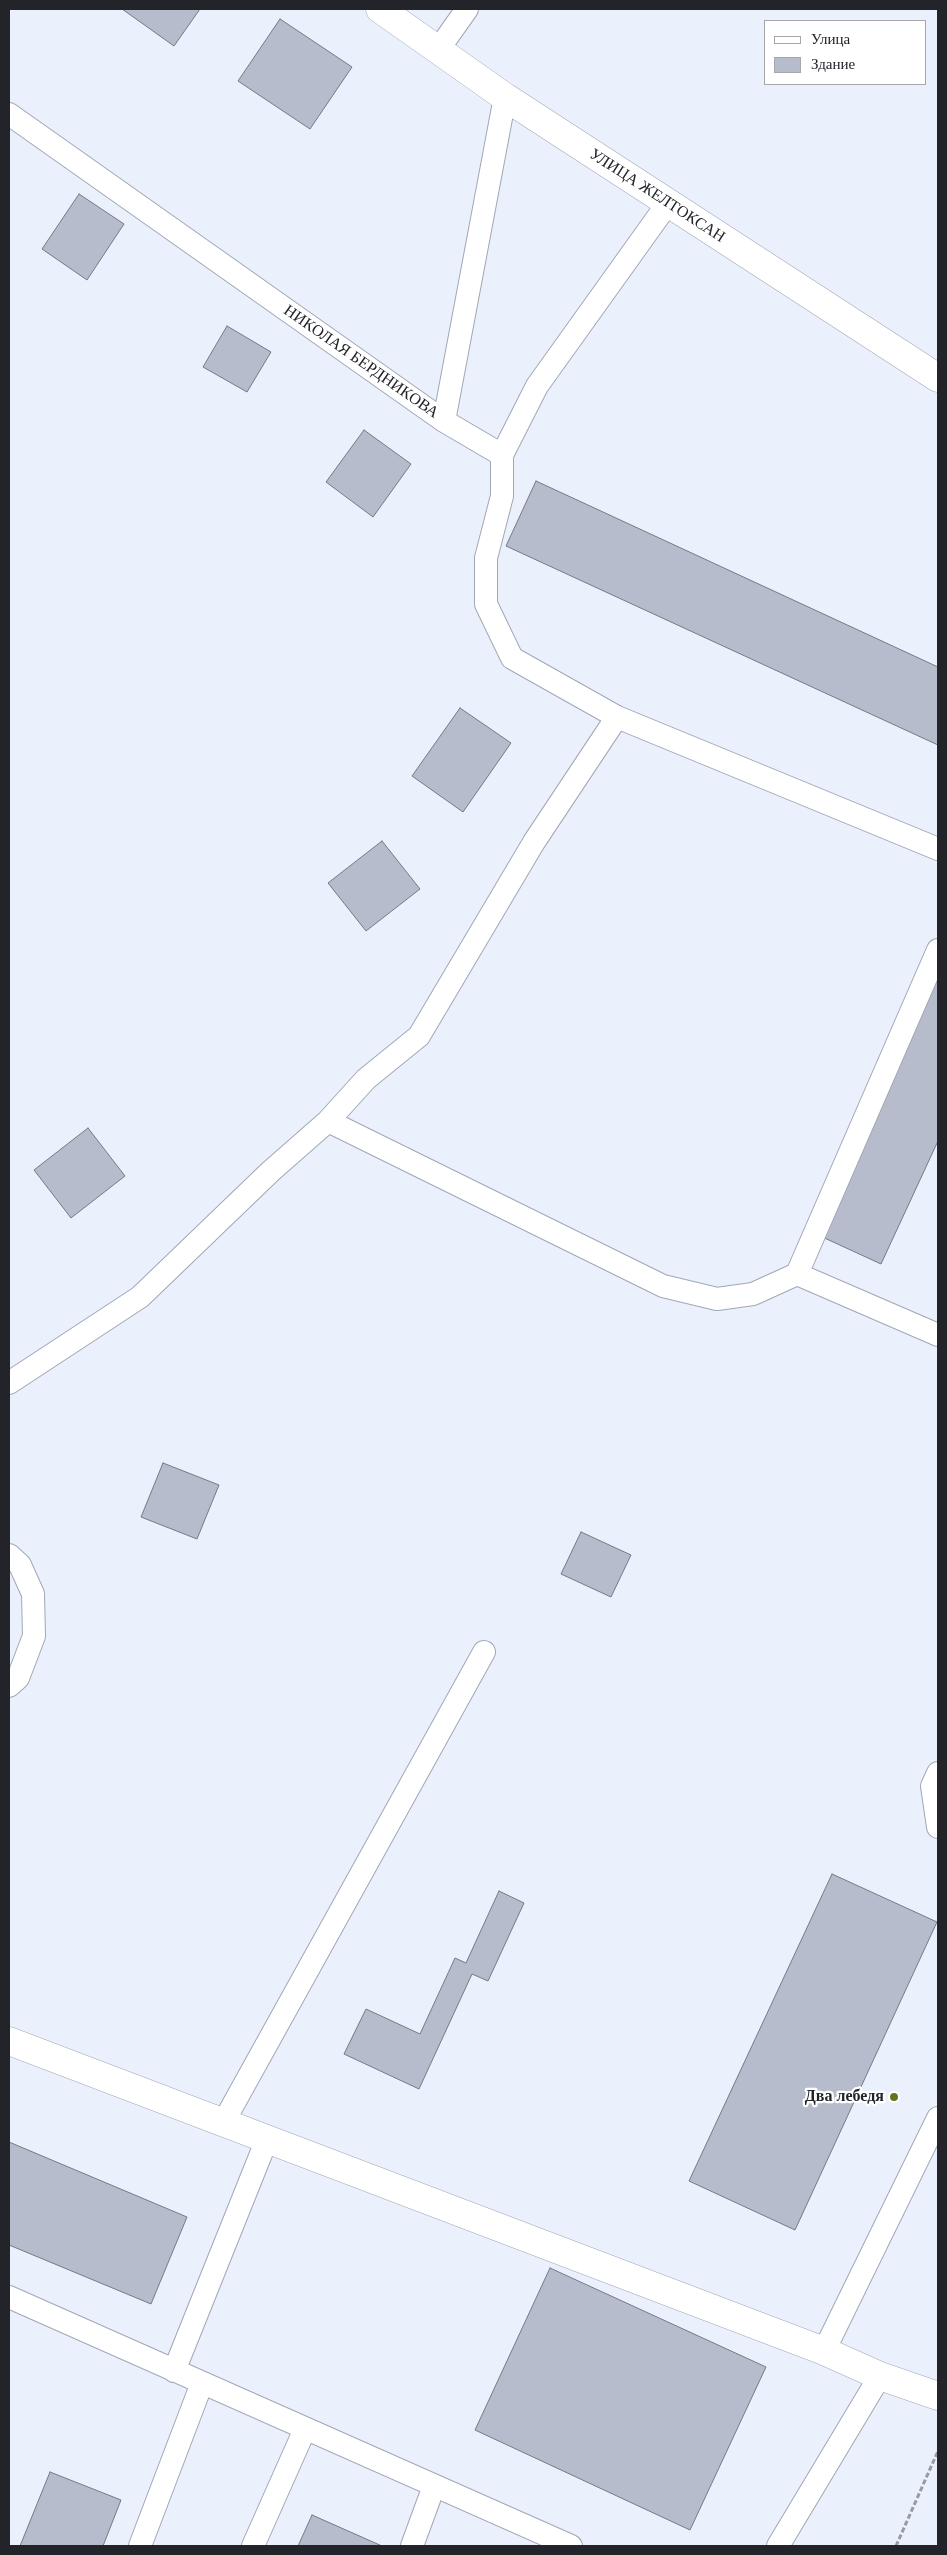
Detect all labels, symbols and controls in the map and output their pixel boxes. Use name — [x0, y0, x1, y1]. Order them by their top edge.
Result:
legend — [764, 20, 927, 85]
text: Улица — [811, 31, 850, 47]
text: Здание — [811, 56, 855, 72]
street label: УЛИЦА ЖЕЛТОКСАН — [585, 145, 729, 247]
street label: НИКОЛАЯ БЕРДНИКОВА — [280, 301, 442, 423]
place label: Два лебедя — [805, 2087, 884, 2107]
marker: Два лебедя — [888, 2091, 900, 2103]

